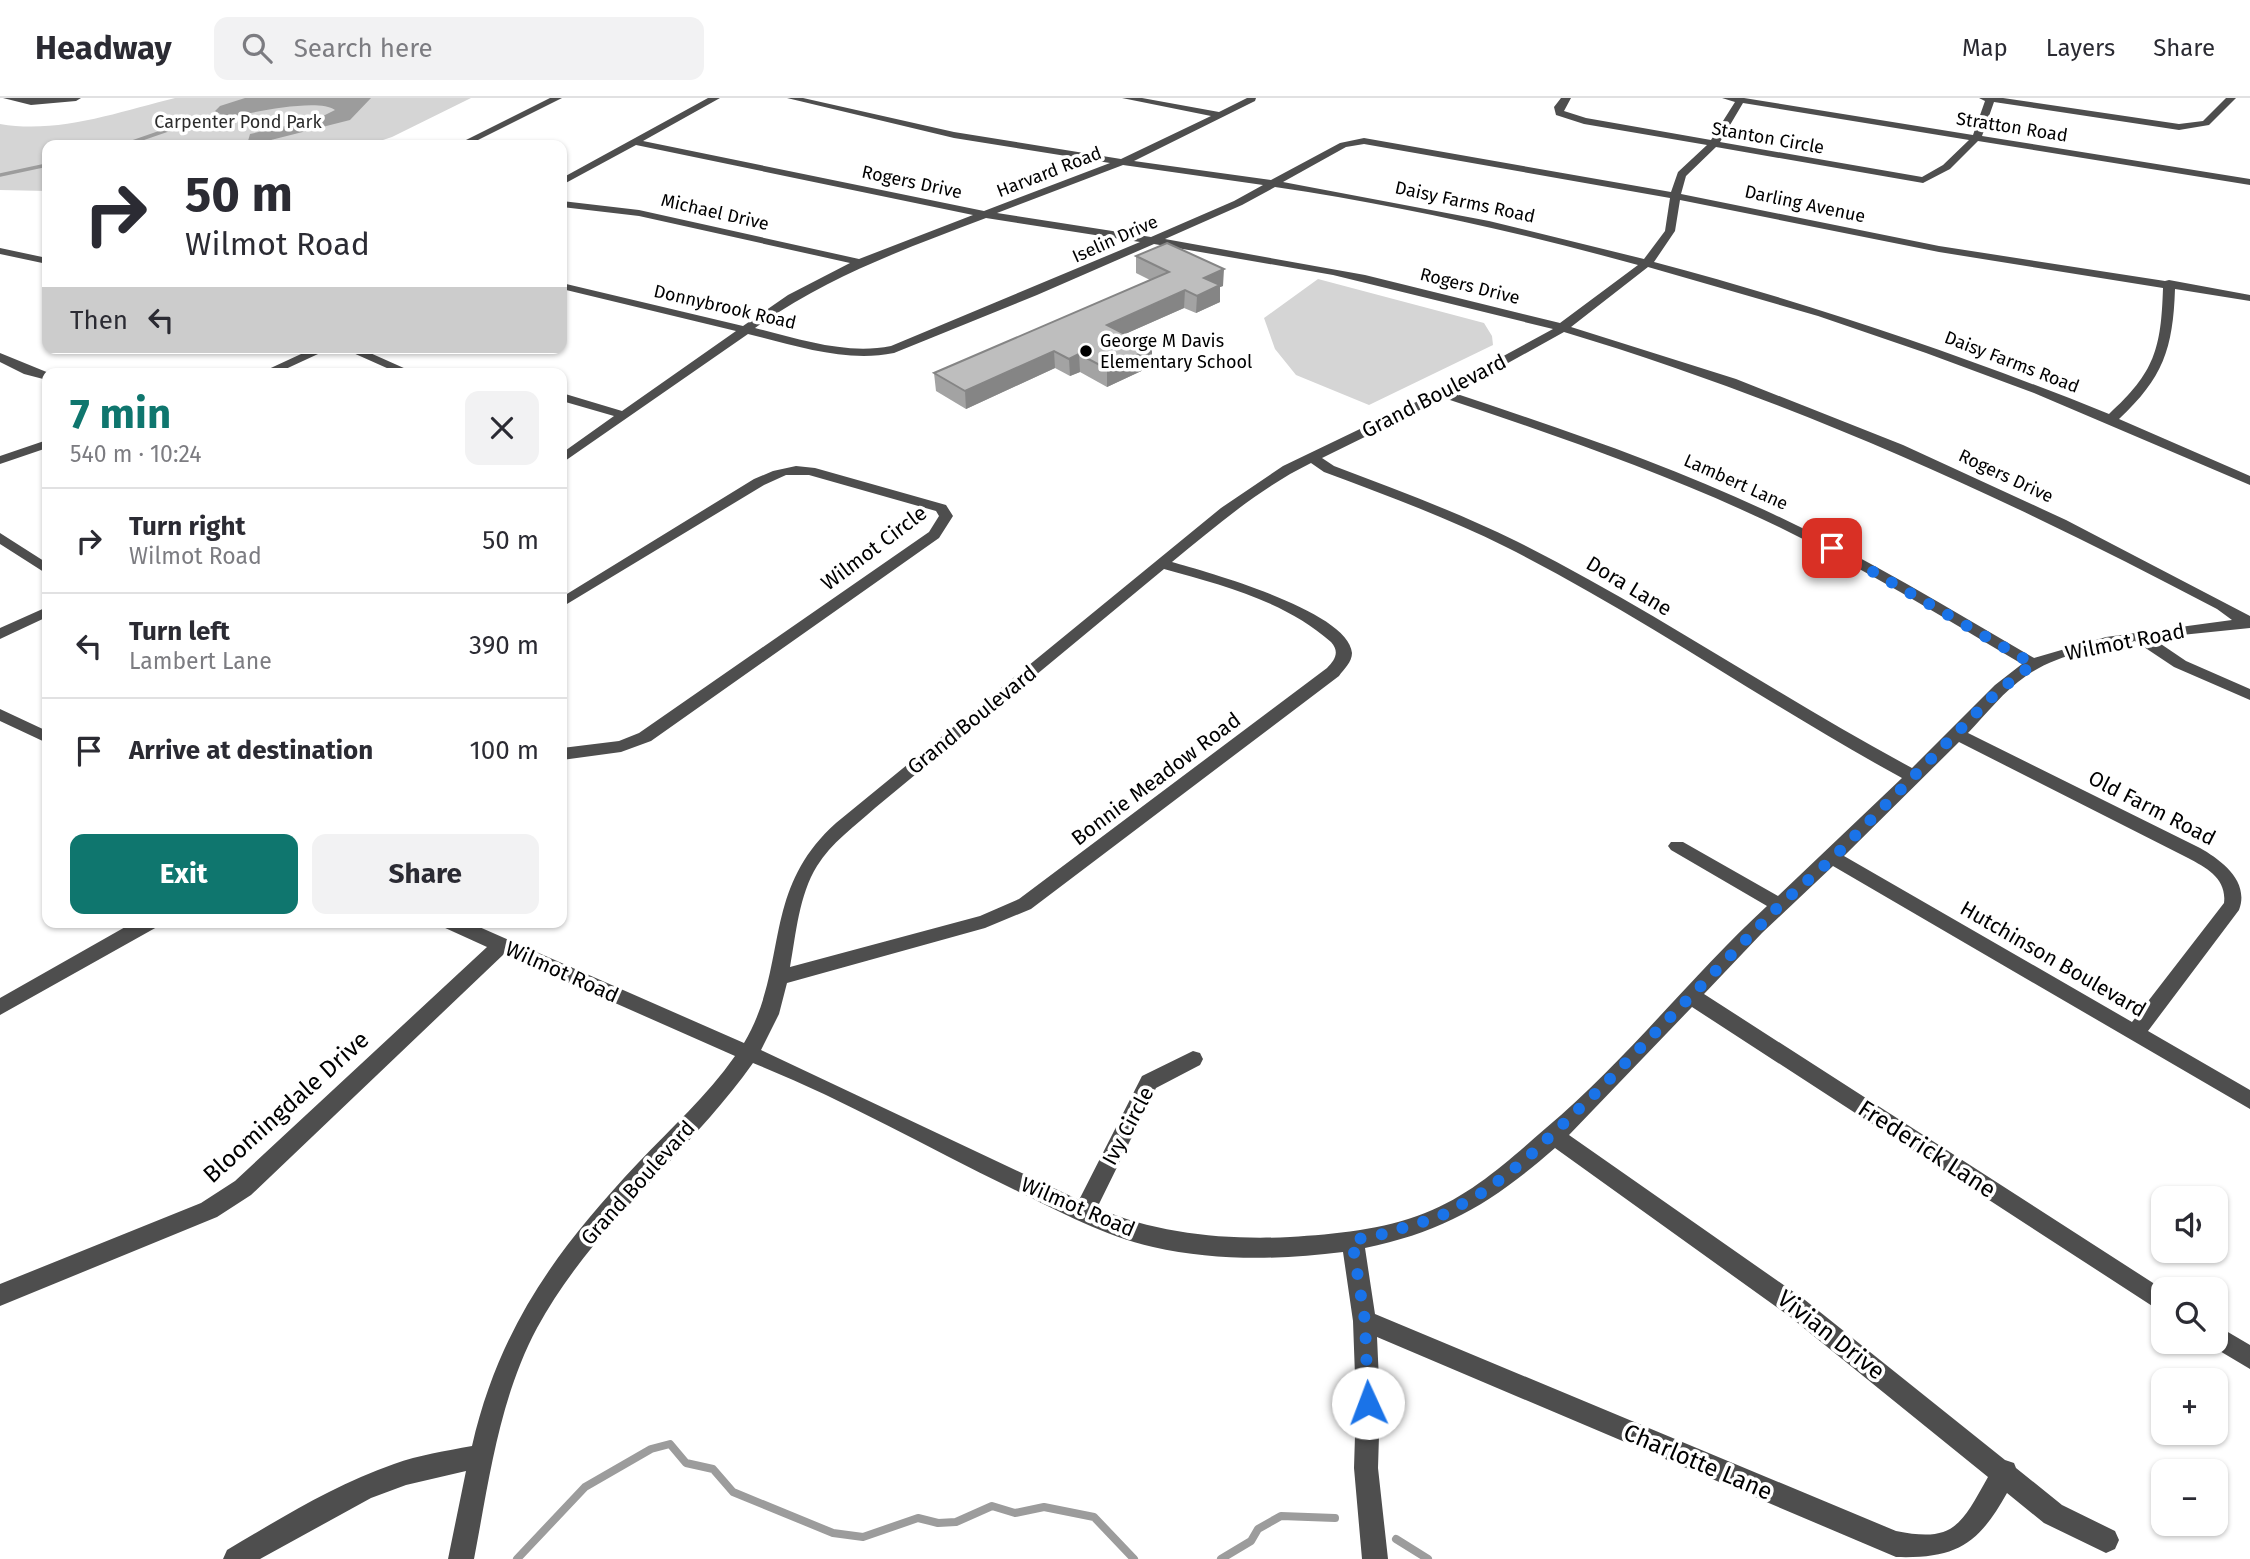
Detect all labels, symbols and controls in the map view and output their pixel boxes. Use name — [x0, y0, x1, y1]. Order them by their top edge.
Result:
search box — [214, 17, 704, 80]
text: Headway — [35, 28, 172, 68]
icon: search — [238, 29, 276, 67]
text: Search here — [294, 33, 433, 64]
text: Map — [1962, 34, 2008, 62]
text: Layers — [2046, 34, 2115, 62]
text: Share — [2153, 34, 2215, 62]
street label: Stratton Road — [1955, 107, 2069, 147]
park label: Carpenter Pond Park — [154, 111, 322, 133]
street label: Stanton Circle — [1710, 117, 1826, 159]
street label: Harvard Road — [993, 142, 1105, 202]
street label: Rogers Drive — [860, 161, 964, 203]
text: 50 m — [185, 165, 293, 224]
icon: right — [70, 168, 161, 259]
street label: Daisy Farms Road — [1393, 176, 1537, 228]
street label: Darling Avenue — [1743, 180, 1867, 228]
street label: Michael Drive — [659, 189, 771, 235]
street label: Iselin Drive — [1069, 210, 1161, 268]
text: Wilmot Road — [185, 225, 370, 263]
street label: Rogers Drive — [1418, 263, 1522, 309]
street label: Donnybrook Road — [652, 280, 798, 334]
icon: left — [142, 301, 180, 339]
text: Then — [70, 305, 128, 336]
street label: Daisy Farms Road — [1941, 326, 2083, 398]
place label: George M Davis Elementary School — [1100, 330, 1252, 373]
marker: George M Davis Elementary School — [1078, 343, 1094, 359]
street label: Grand Boulevard — [1357, 348, 1511, 444]
text: 7 min — [70, 389, 171, 439]
button: close — [465, 391, 539, 465]
text: 540 m · 10:24 — [70, 440, 201, 468]
street label: Rogers Drive — [1955, 444, 2057, 508]
street label: Lambert Lane — [1681, 449, 1791, 515]
street label: Wilmot Circle — [816, 500, 932, 596]
text: Turn right — [129, 511, 246, 542]
pin — [1802, 518, 1862, 578]
icon: right — [70, 522, 108, 560]
text: 50 m — [482, 525, 539, 556]
icon: arrive — [1813, 529, 1851, 567]
text: Wilmot Road — [129, 542, 262, 570]
street label: Dora Lane — [1581, 550, 1677, 622]
text: Turn left — [129, 616, 230, 647]
street label: Wilmot Road — [2063, 618, 2187, 666]
icon: left — [70, 627, 108, 665]
text: 390 m — [469, 630, 539, 661]
text: Lambert Lane — [129, 647, 272, 675]
street label: Grand Boulevard — [902, 660, 1042, 780]
street label: Bonnie Meadow Road — [1066, 707, 1246, 851]
icon: arrive — [70, 732, 108, 770]
text: Arrive at destination — [129, 735, 373, 766]
text: 100 m — [470, 735, 539, 766]
street label: Old Farm Road — [2084, 765, 2220, 851]
button: Exit — [70, 834, 298, 914]
button: Share — [312, 834, 539, 914]
street label: Hutchinson Boulevard — [1955, 895, 2151, 1023]
street label: Wilmot Road — [501, 935, 623, 1009]
street label: Bloomingdale Drive — [198, 1025, 374, 1189]
street label: Ivy Circle — [1097, 1082, 1159, 1170]
street label: Frederick Lane — [1853, 1094, 2001, 1204]
street label: Grand Boulevard — [575, 1115, 701, 1251]
street label: Wilmot Road — [1017, 1171, 1139, 1243]
map controls — [2151, 1186, 2228, 1536]
button: sound — [2151, 1186, 2228, 1263]
button: search — [2151, 1277, 2228, 1354]
street label: Vivian Drive — [1772, 1284, 1890, 1386]
position arrow — [1331, 1366, 1405, 1440]
button: + — [2151, 1368, 2228, 1445]
street label: Charlotte Lane — [1619, 1418, 1777, 1506]
button: − — [2151, 1459, 2228, 1536]

